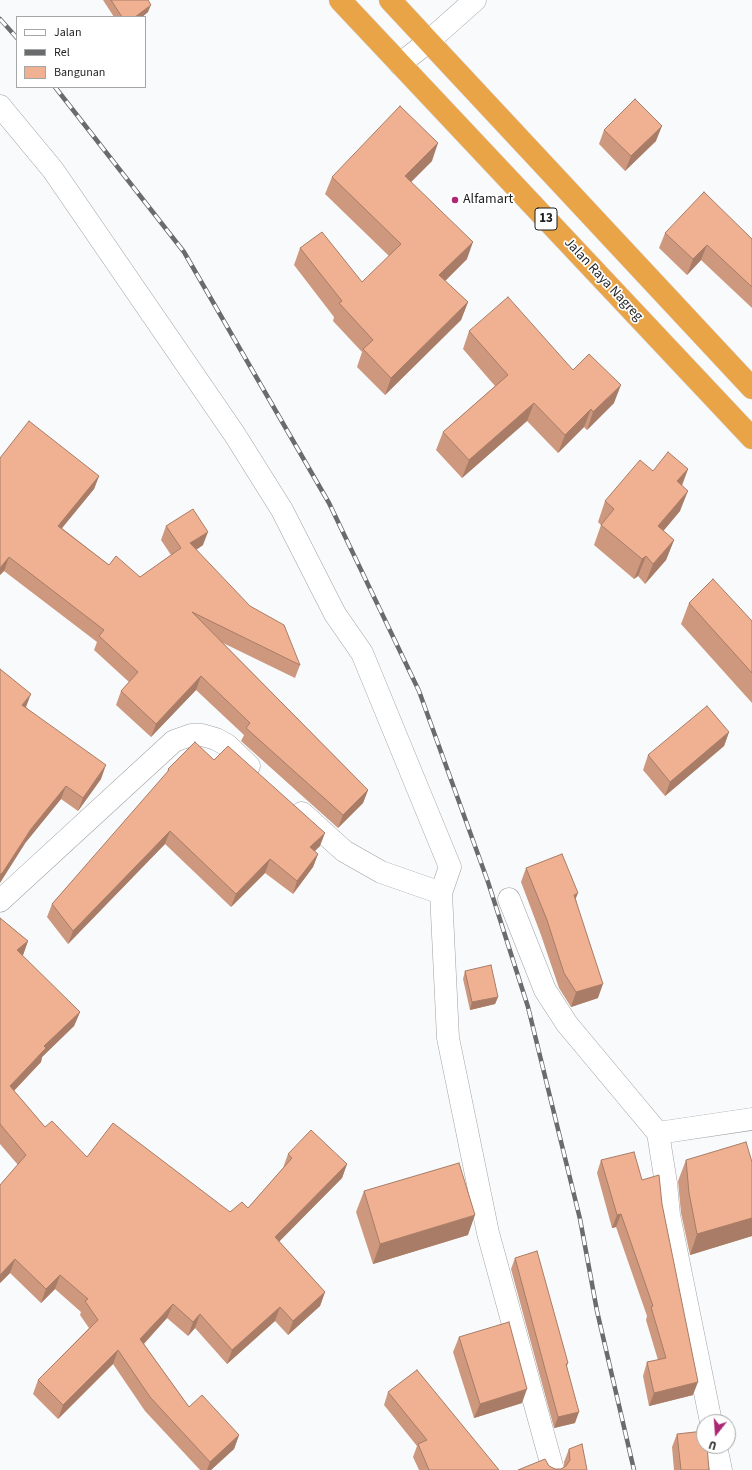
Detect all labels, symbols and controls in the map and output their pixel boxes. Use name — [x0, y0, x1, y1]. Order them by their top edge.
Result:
legend — [16, 16, 146, 88]
text: Jalan — [54, 24, 81, 41]
text: Rel — [54, 44, 70, 61]
text: Bangunan — [54, 64, 105, 81]
place label: Alfamart — [463, 192, 513, 208]
marker: Alfamart — [450, 195, 460, 205]
road number: 13 — [535, 208, 557, 230]
street label: Jalan Raya Nagreg — [560, 235, 646, 325]
north arrow — [696, 1414, 736, 1454]
text: U — [707, 1437, 718, 1453]

